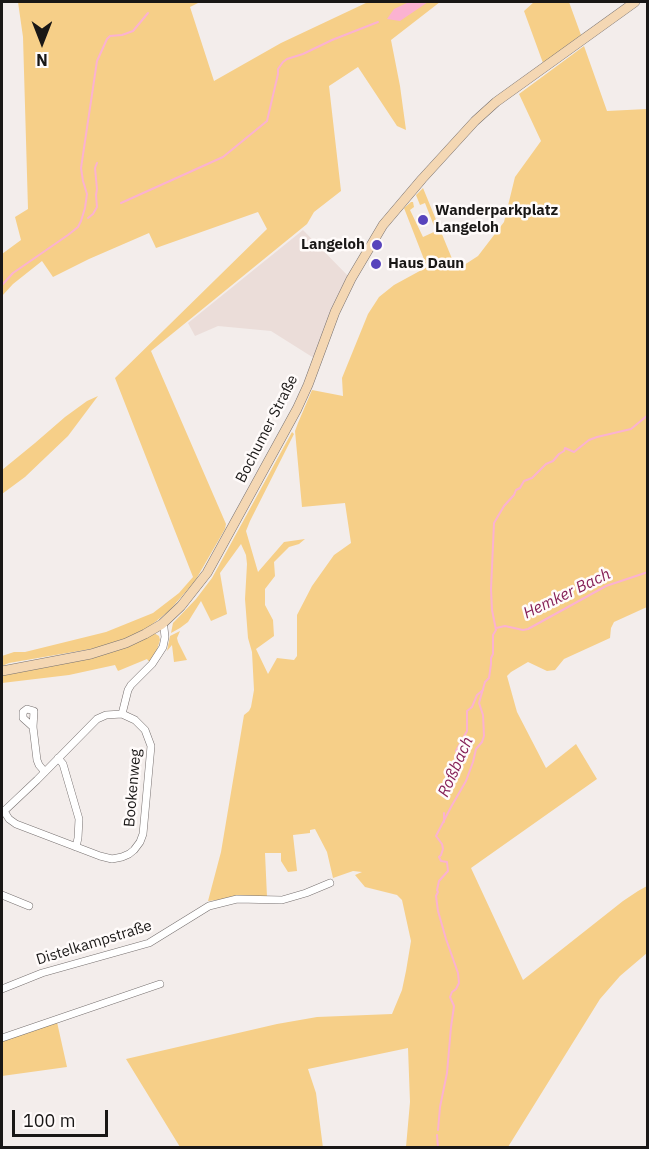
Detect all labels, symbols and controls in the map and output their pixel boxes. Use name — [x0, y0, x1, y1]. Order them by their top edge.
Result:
north arrow — [12, 12, 72, 72]
text: N — [36, 50, 48, 70]
place label: Wanderparkplatz Langeloh — [435, 202, 558, 237]
marker: Wanderparkplatz Langeloh — [416, 213, 430, 227]
place label: Langeloh — [301, 236, 365, 254]
marker: Langeloh — [370, 238, 384, 252]
place label: Haus Daun — [388, 255, 464, 273]
marker: Haus Daun — [369, 257, 383, 271]
street label: Bochumer Straße — [232, 372, 302, 486]
water label: Hemker Bach — [520, 565, 614, 623]
water label: Roßbach — [434, 734, 478, 800]
street label: Bookenweg — [121, 748, 145, 828]
street label: Distelkampstraße — [34, 917, 154, 969]
scale bar — [15, 1098, 111, 1136]
text: 100 m — [23, 1109, 75, 1132]

